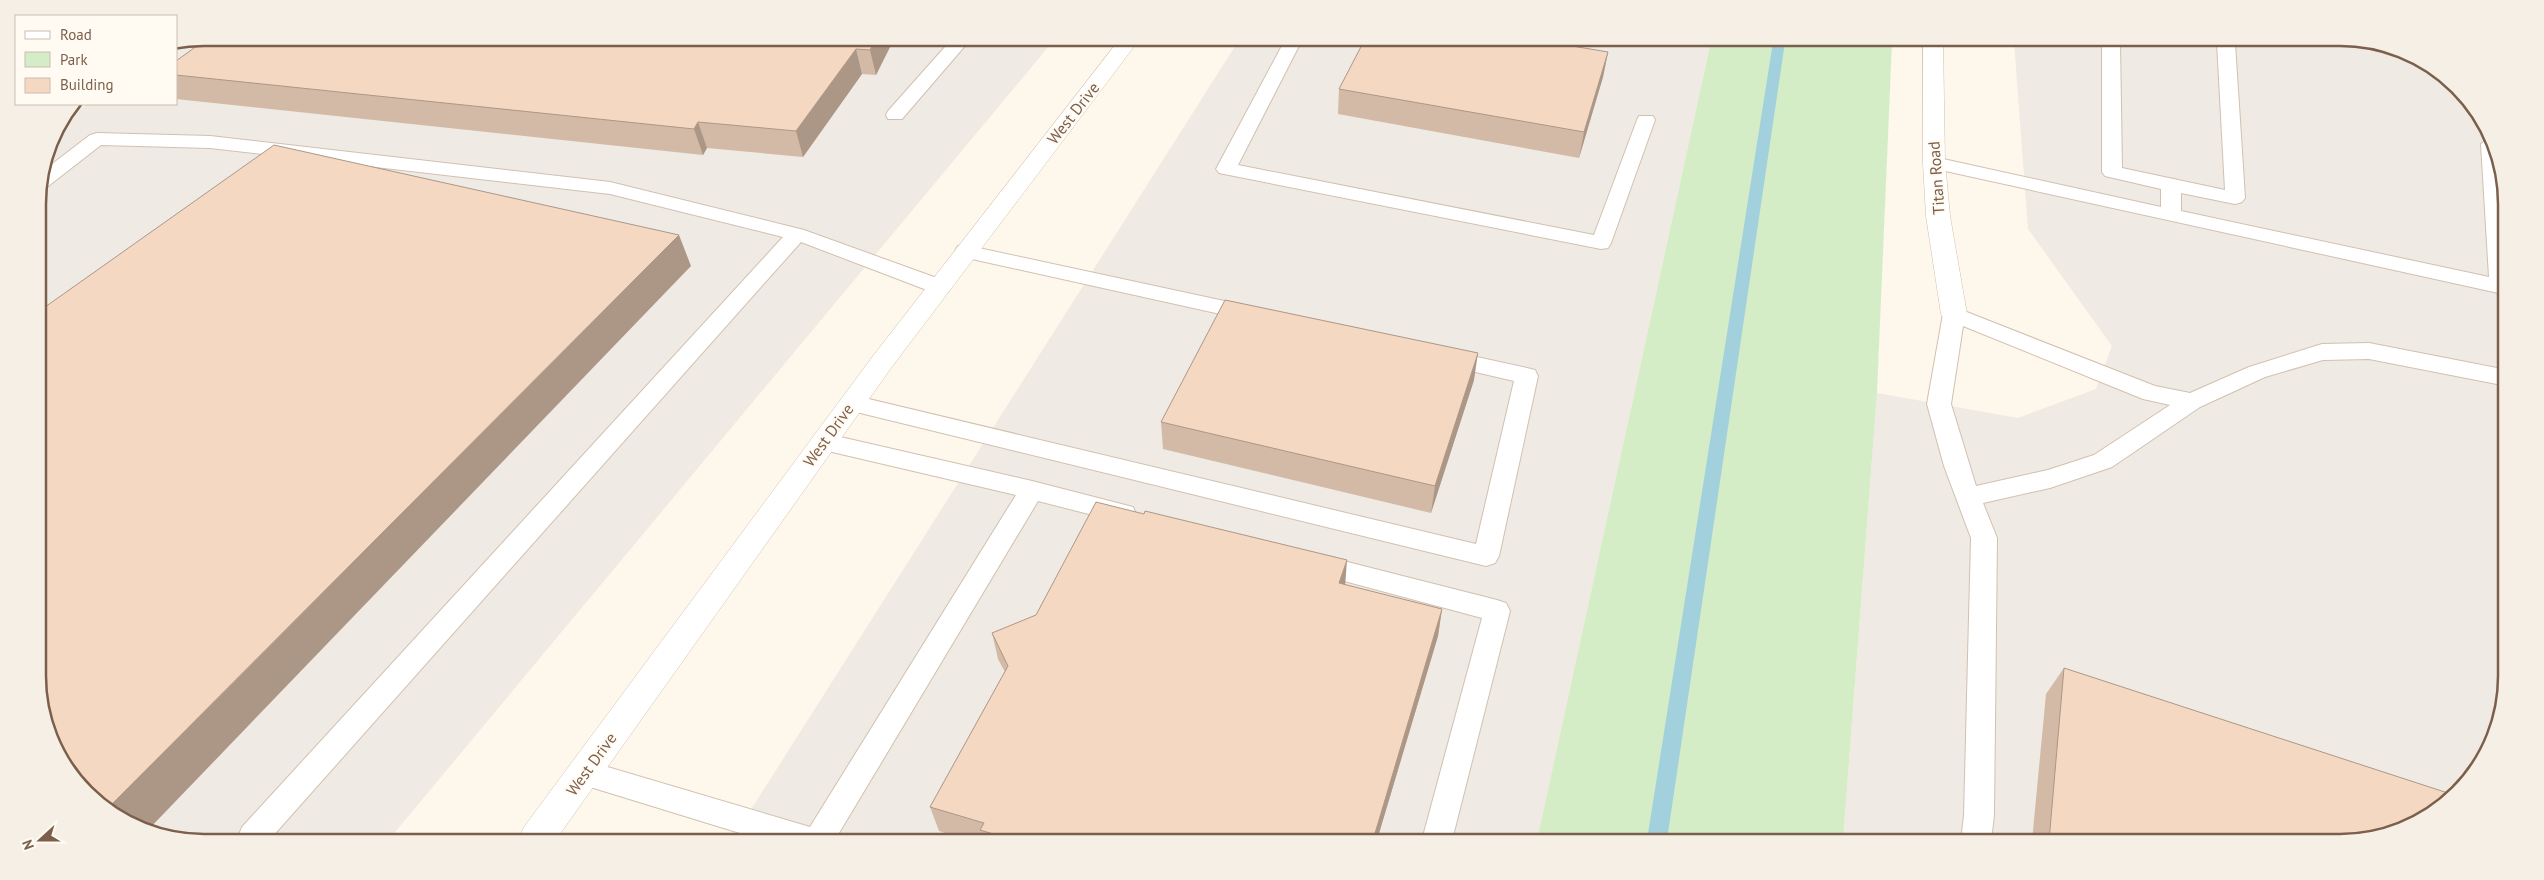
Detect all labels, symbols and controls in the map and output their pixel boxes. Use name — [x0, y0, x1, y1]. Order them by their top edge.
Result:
legend — [15, 15, 178, 105]
text: Road — [60, 25, 92, 44]
text: Park — [60, 50, 88, 69]
text: Building — [60, 75, 114, 94]
street label: West Drive — [1043, 78, 1103, 148]
street label: Titan Road — [1923, 141, 1949, 215]
street label: West Drive — [798, 400, 858, 470]
street label: West Drive — [561, 729, 621, 799]
north arrow — [15, 815, 65, 865]
text: N — [18, 837, 38, 852]

